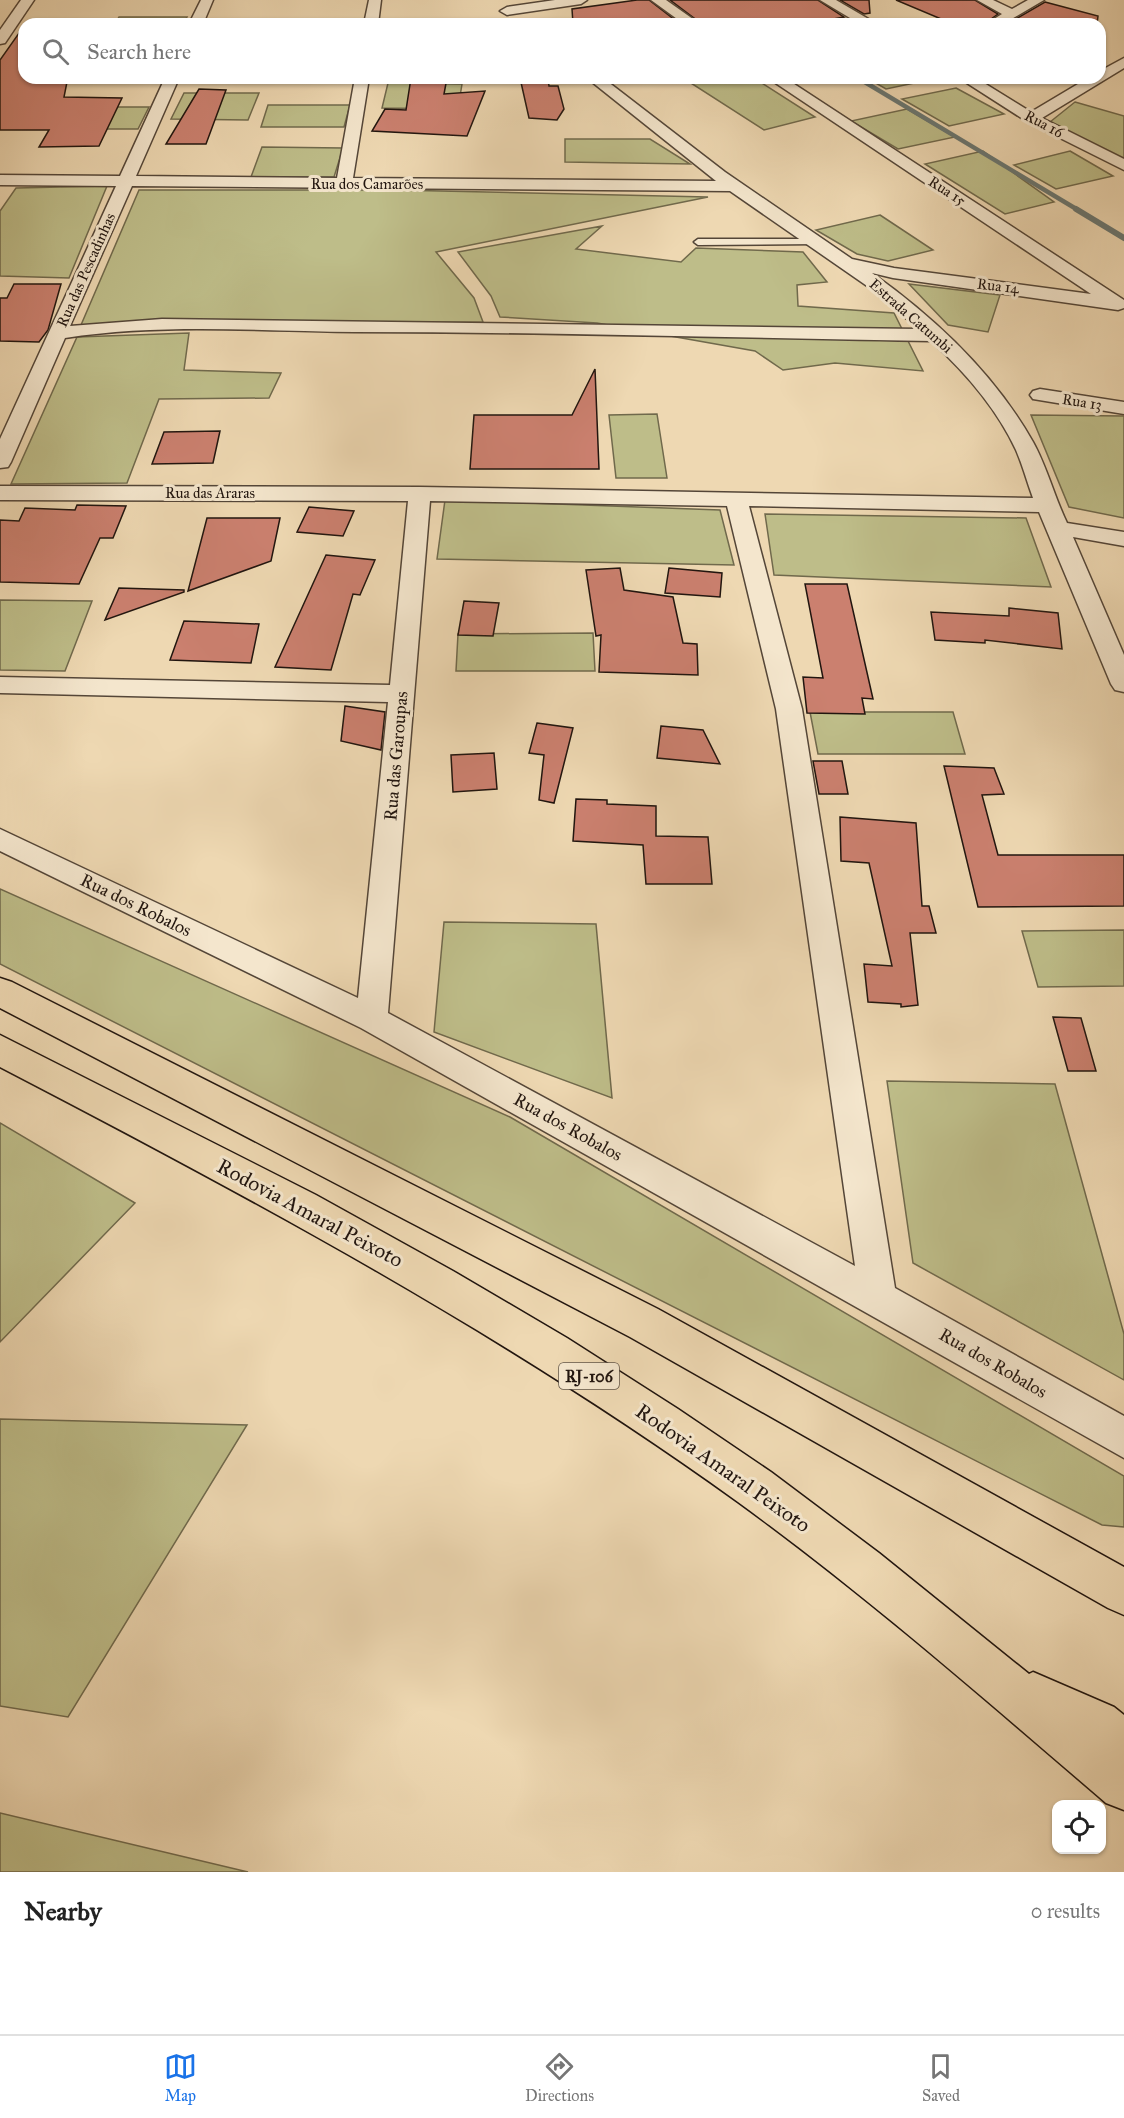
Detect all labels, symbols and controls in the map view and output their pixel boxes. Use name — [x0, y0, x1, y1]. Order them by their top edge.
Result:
search box — [18, 18, 1106, 84]
icon: search — [39, 35, 72, 68]
text: Search here — [87, 38, 191, 65]
street label: Rua 16 — [1021, 106, 1068, 142]
street label: Rua 15 — [925, 172, 969, 210]
street label: Rua dos Camarões — [311, 175, 423, 193]
street label: Rua das Pescadinhas — [53, 210, 119, 330]
street label: Rua 14 — [976, 274, 1021, 298]
street label: Estrada Catumbi — [866, 275, 956, 357]
street label: Rua 13 — [1061, 390, 1103, 414]
street label: Rua das Araras — [165, 484, 255, 502]
street label: Rua das Garoupas — [379, 690, 413, 822]
street label: Rua dos Robalos — [77, 869, 195, 941]
street label: Rua dos Robalos — [510, 1088, 626, 1166]
street label: Rodovia Amaral Peixoto — [212, 1153, 408, 1273]
street label: Rua dos Robalos — [935, 1323, 1051, 1403]
road number: RJ-106 — [559, 1363, 619, 1389]
street label: Rodovia Amaral Peixoto — [631, 1398, 816, 1538]
map controls — [1052, 1800, 1106, 1854]
button: locate — [1052, 1800, 1106, 1854]
text: Nearby — [24, 1895, 102, 1927]
text: 0 results — [1031, 1899, 1100, 1923]
tab: Map — [164, 2050, 197, 2105]
tab: Directions — [525, 2050, 594, 2105]
tab: Saved — [922, 2050, 960, 2105]

